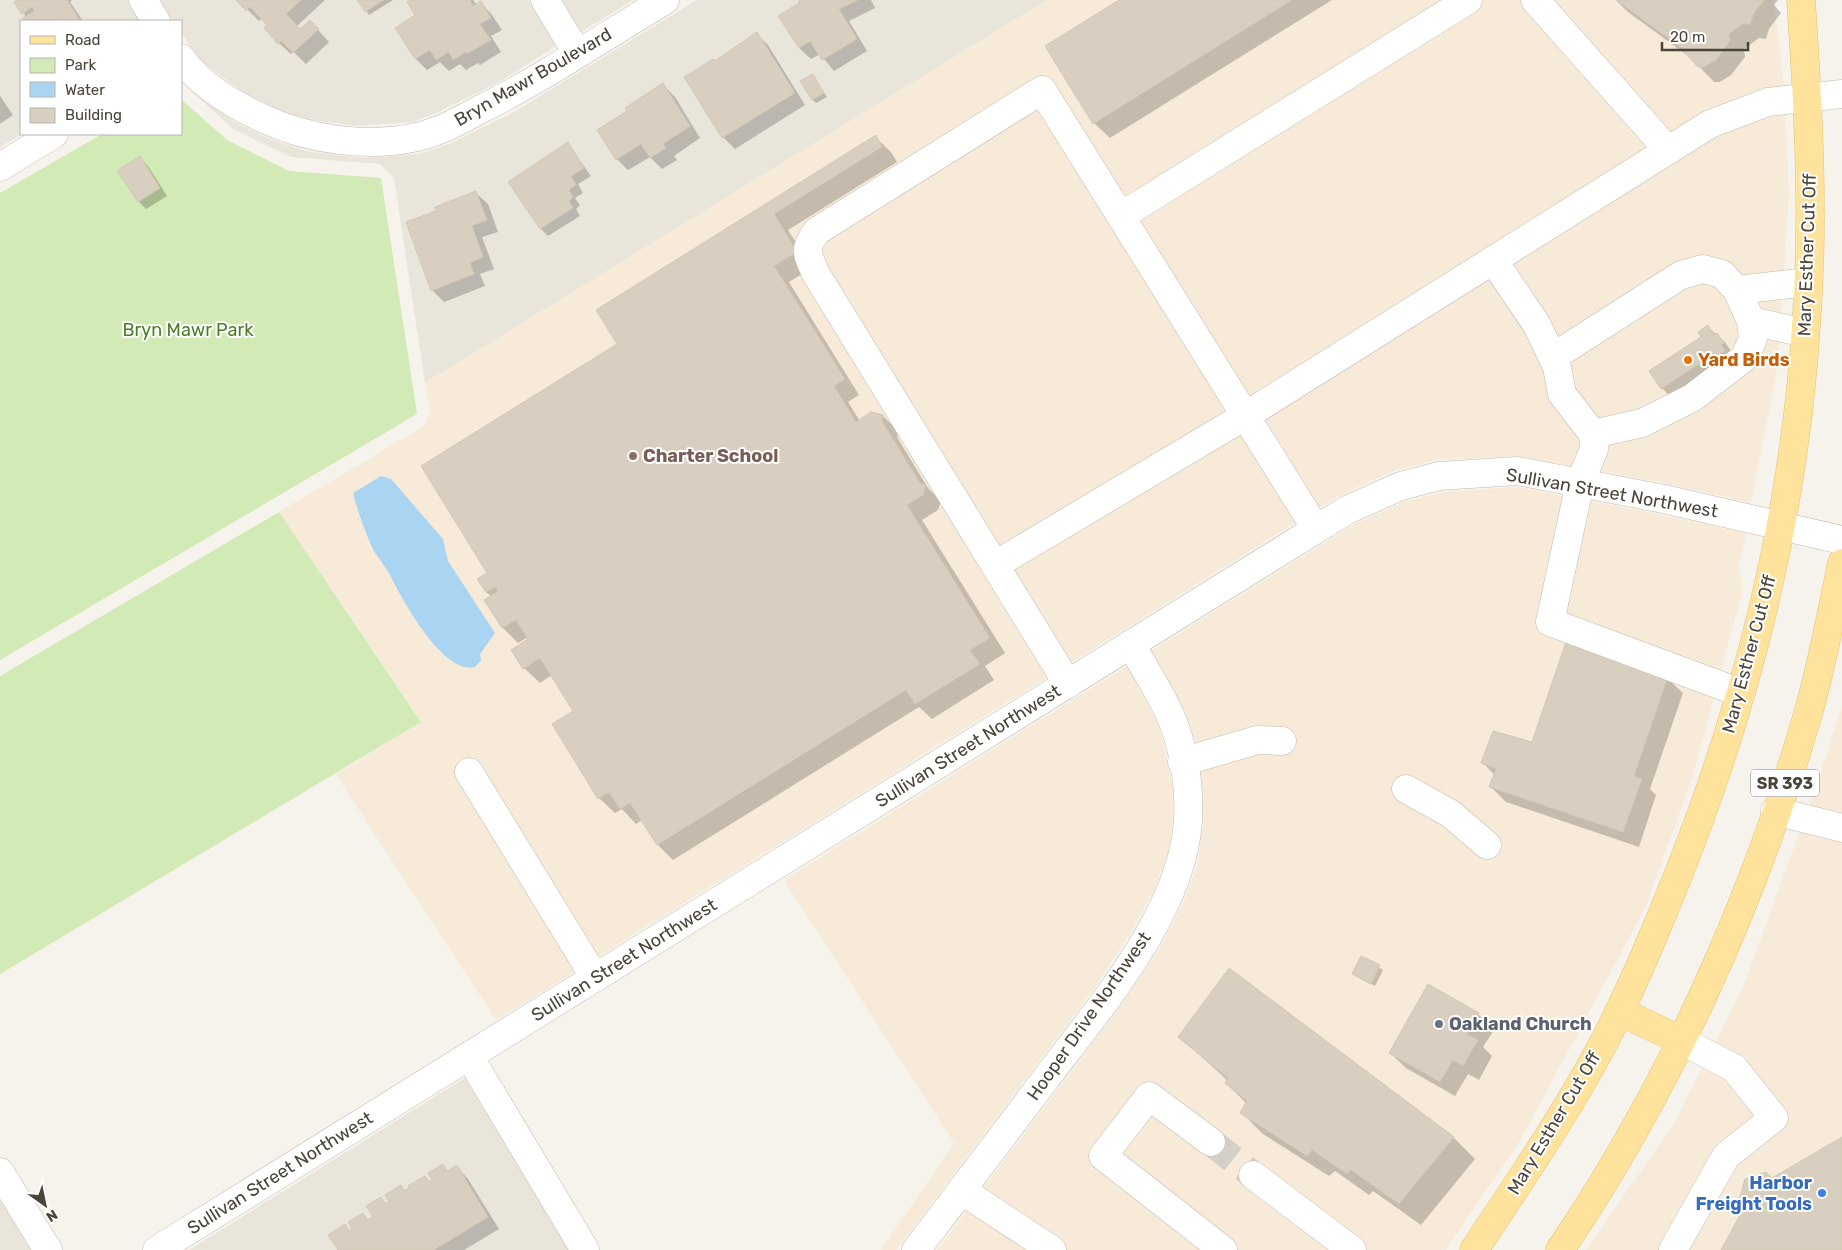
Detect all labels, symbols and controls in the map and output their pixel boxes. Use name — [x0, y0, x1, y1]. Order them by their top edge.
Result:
legend — [20, 20, 182, 135]
scale bar — [1662, 20, 1748, 52]
street label: Bryn Mawr Boulevard — [451, 23, 615, 131]
text: 20 m — [1670, 28, 1705, 46]
text: Road — [65, 31, 101, 49]
text: Park — [65, 56, 96, 74]
text: Water — [65, 81, 105, 99]
text: Building — [65, 106, 122, 124]
street label: Mary Esther Cut Off — [1793, 173, 1821, 337]
park label: Bryn Mawr Park — [122, 319, 254, 341]
place label: Yard Birds — [1698, 349, 1790, 371]
marker: Yard Birds — [1682, 354, 1694, 366]
place label: Charter School — [643, 445, 778, 467]
marker: Charter School — [627, 450, 639, 462]
street label: Sullivan Street Northwest — [1504, 464, 1720, 522]
street label: Mary Esther Cut Off — [1717, 572, 1781, 735]
street label: Sullivan Street Northwest — [871, 680, 1065, 812]
road number: SR 393 — [1751, 770, 1819, 796]
street label: Sullivan Street Northwest — [527, 894, 721, 1026]
street label: Hooper Drive Northwest — [1022, 927, 1156, 1105]
place label: Oakland Church — [1449, 1013, 1592, 1035]
marker: Oakland Church — [1433, 1018, 1445, 1030]
street label: Mary Esther Cut Off — [1503, 1047, 1606, 1198]
street label: Sullivan Street Northwest — [183, 1107, 377, 1239]
place label: Harbor Freight Tools — [1695, 1172, 1812, 1215]
north arrow — [20, 1180, 70, 1230]
marker: Harbor Freight Tools — [1816, 1187, 1828, 1199]
text: N — [43, 1206, 61, 1225]

